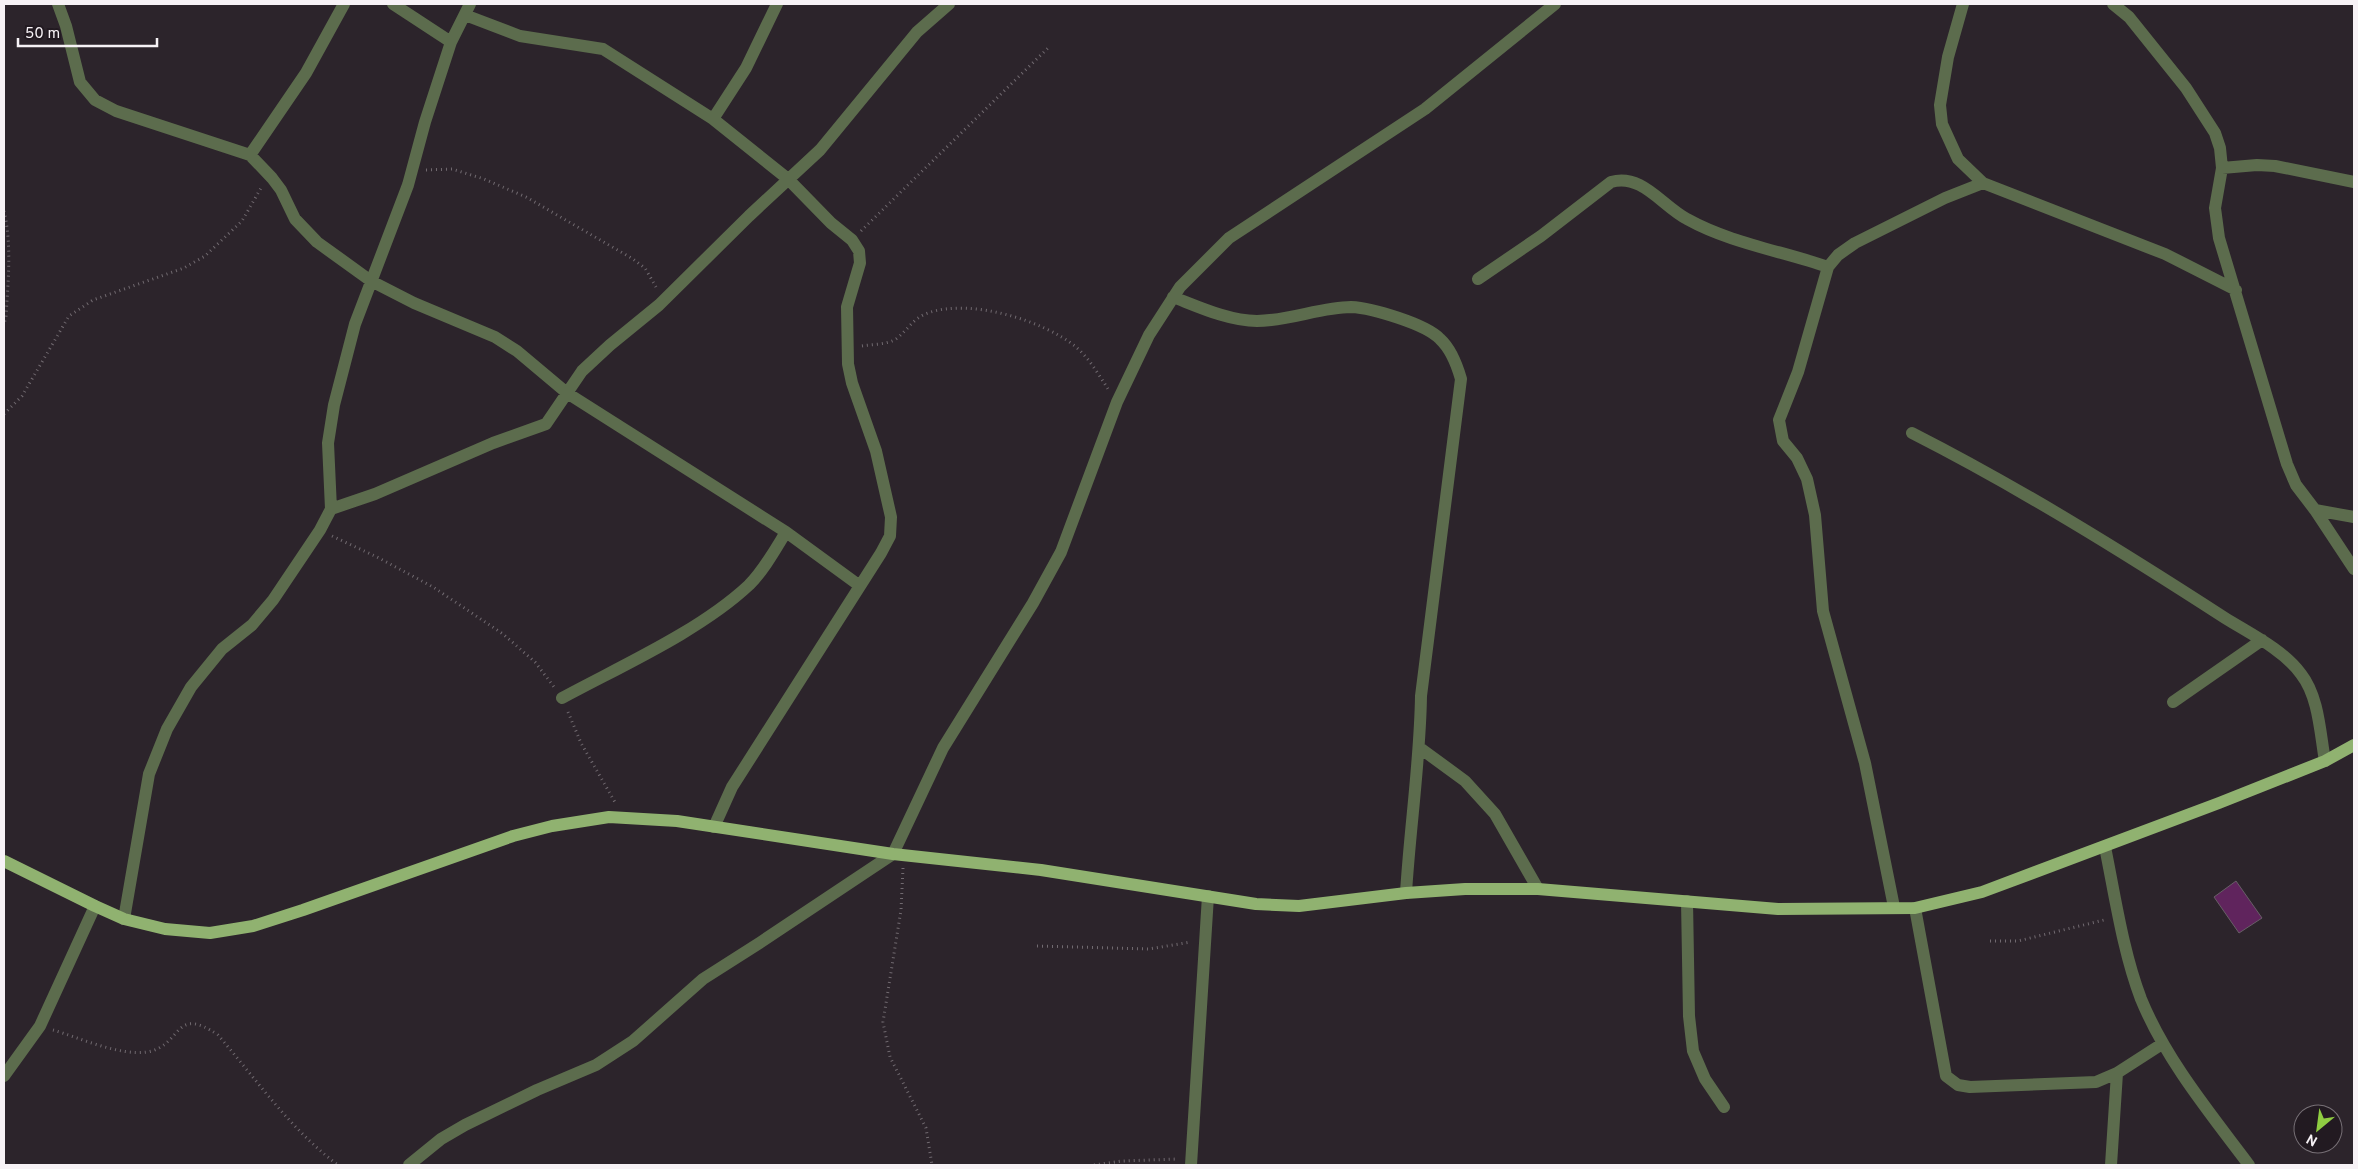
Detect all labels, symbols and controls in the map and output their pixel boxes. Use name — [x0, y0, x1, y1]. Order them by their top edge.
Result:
scale bar — [18, 15, 156, 47]
text: 50 m — [25, 25, 60, 44]
north arrow — [2293, 1104, 2343, 1154]
text: N — [2304, 1129, 2321, 1149]

